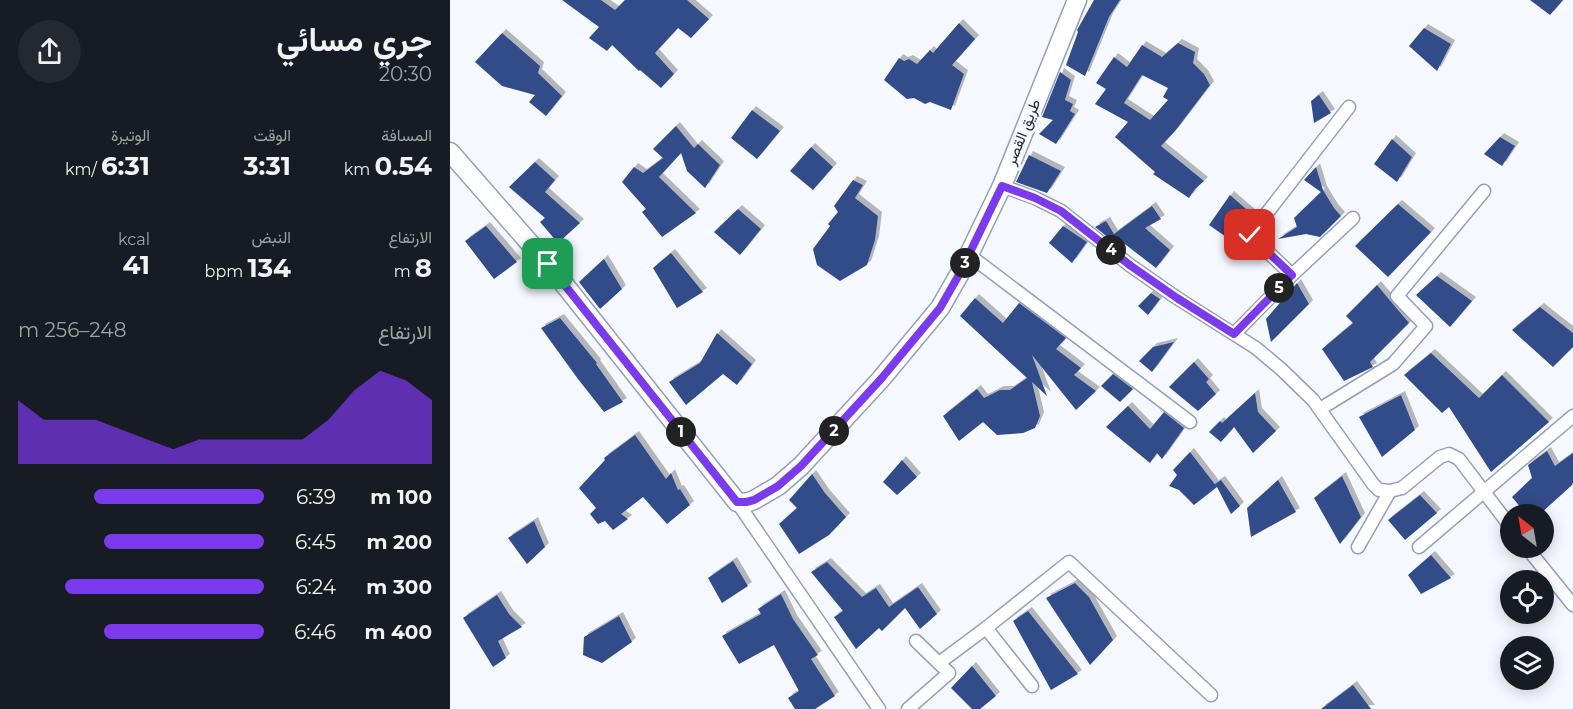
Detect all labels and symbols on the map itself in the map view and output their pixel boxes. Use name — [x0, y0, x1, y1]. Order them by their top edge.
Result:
street label: طريق القصر — [1000, 96, 1045, 169]
pin — [1224, 209, 1275, 260]
pin: 4 — [1096, 235, 1126, 265]
pin — [522, 238, 573, 289]
pin: 3 — [950, 248, 980, 278]
pin: 5 — [1264, 273, 1294, 303]
pin: 2 — [819, 416, 849, 446]
pin: 1 — [666, 417, 696, 447]
north arrow — [1500, 504, 1554, 558]

